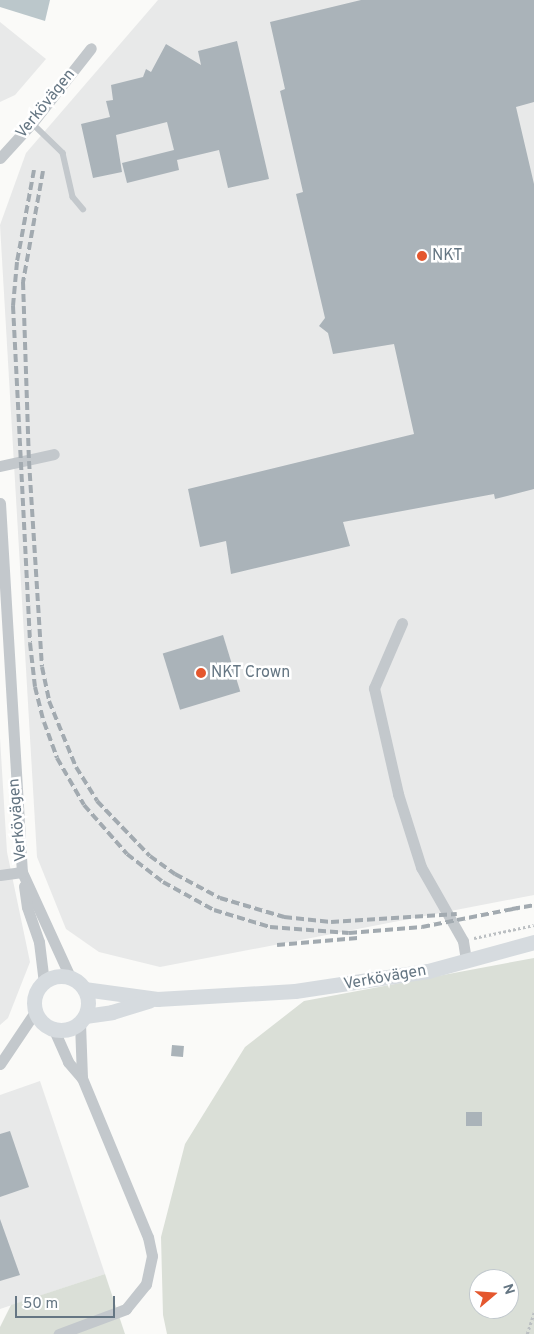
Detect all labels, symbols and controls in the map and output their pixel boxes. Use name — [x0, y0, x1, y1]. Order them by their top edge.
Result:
street label: Verkövägen — [12, 65, 80, 143]
place label: NKT — [432, 246, 463, 266]
marker: NKT — [416, 250, 428, 262]
place label: NKT Crown — [211, 663, 291, 683]
marker: NKT Crown — [195, 667, 207, 679]
street label: Verkövägen — [5, 778, 31, 862]
street label: Verkövägen — [342, 961, 428, 995]
north arrow — [469, 1269, 519, 1319]
text: N — [498, 1282, 517, 1297]
scale bar — [18, 1286, 118, 1318]
text: 50 m — [23, 1295, 58, 1314]

